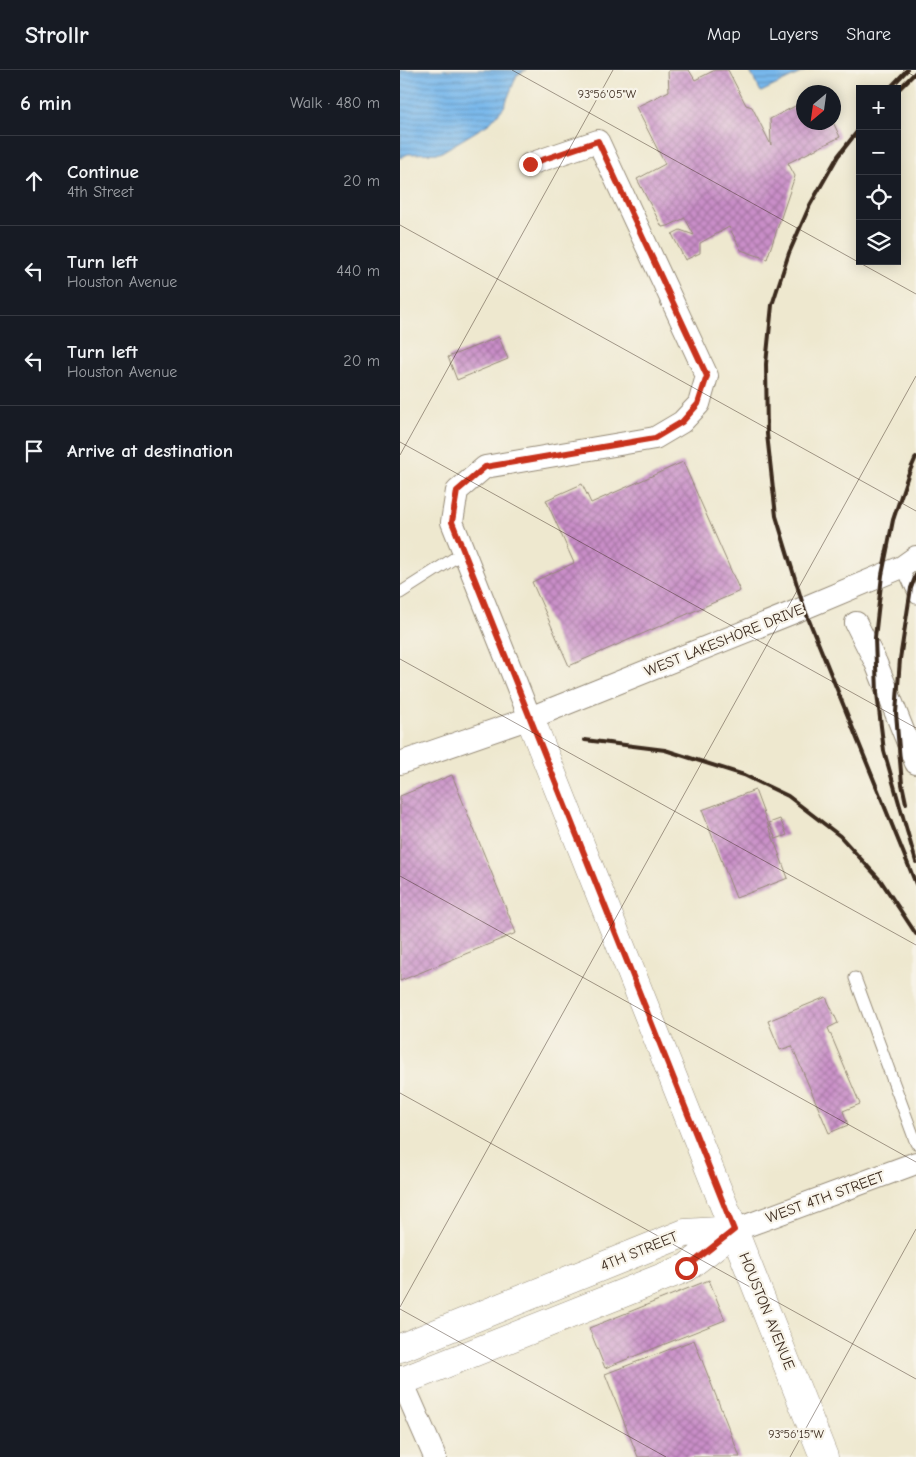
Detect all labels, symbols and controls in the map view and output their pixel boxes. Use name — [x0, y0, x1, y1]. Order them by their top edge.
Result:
text: Strollr — [25, 21, 89, 49]
text: Map — [707, 24, 741, 45]
text: Layers — [769, 24, 818, 45]
text: Share — [846, 24, 891, 45]
north arrow — [796, 85, 841, 130]
map controls — [856, 85, 901, 265]
button: + — [856, 85, 901, 130]
text: 93°56'05"W — [578, 87, 637, 101]
text: 6 min — [20, 91, 72, 115]
text: Walk · 480 m — [290, 94, 380, 112]
button: − — [856, 130, 901, 175]
route end — [519, 153, 542, 176]
text: Continue — [67, 161, 139, 183]
icon: ahead — [20, 167, 48, 195]
text: 20 m — [343, 172, 380, 190]
button: locate — [856, 175, 901, 220]
text: 4th Street — [67, 183, 133, 201]
button: layers — [856, 220, 901, 265]
text: Turn left — [67, 251, 138, 273]
icon: left — [20, 257, 48, 285]
text: 440 m — [336, 262, 380, 280]
text: Houston Avenue — [67, 273, 177, 291]
text: Turn left — [67, 341, 138, 363]
icon: left — [20, 347, 48, 375]
text: 20 m — [343, 352, 380, 370]
text: Houston Avenue — [67, 363, 177, 381]
icon: arrive — [20, 437, 48, 465]
text: Arrive at destination — [67, 440, 233, 462]
street label: WEST LAKESHORE DRIVE — [642, 600, 806, 680]
street label: WEST 4TH STREET — [763, 1167, 887, 1227]
street label: 4TH STREET — [598, 1227, 681, 1275]
street label: HOUSTON AVENUE — [735, 1250, 799, 1372]
route start — [675, 1257, 698, 1280]
text: 93°56'15"W — [768, 1427, 824, 1441]

